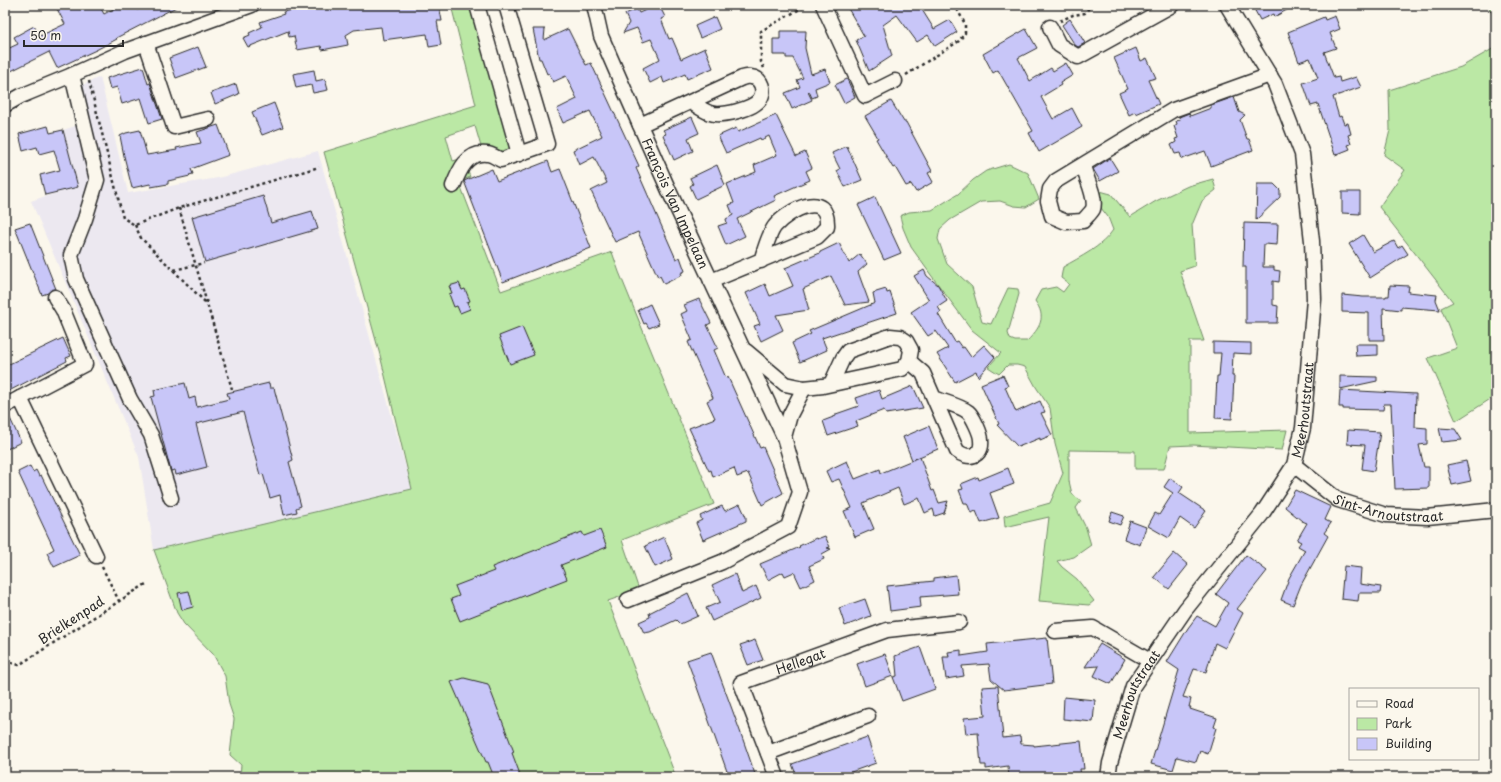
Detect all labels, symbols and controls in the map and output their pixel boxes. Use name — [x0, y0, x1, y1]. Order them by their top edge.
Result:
scale bar — [24, 22, 123, 48]
text: 50 m — [30, 26, 61, 44]
street label: François Van Impelaan — [638, 135, 714, 272]
street label: Meerhoutstraat — [1286, 361, 1318, 460]
street label: Sint-Arnoutstraat — [1329, 490, 1444, 526]
street label: Brielkenpad — [34, 591, 107, 648]
street label: Hellegat — [773, 643, 828, 679]
street label: Meerhoutstraat — [1108, 646, 1164, 741]
legend — [1349, 688, 1479, 760]
text: Road — [1385, 694, 1414, 712]
text: Park — [1385, 714, 1412, 732]
text: Building — [1385, 734, 1432, 752]

